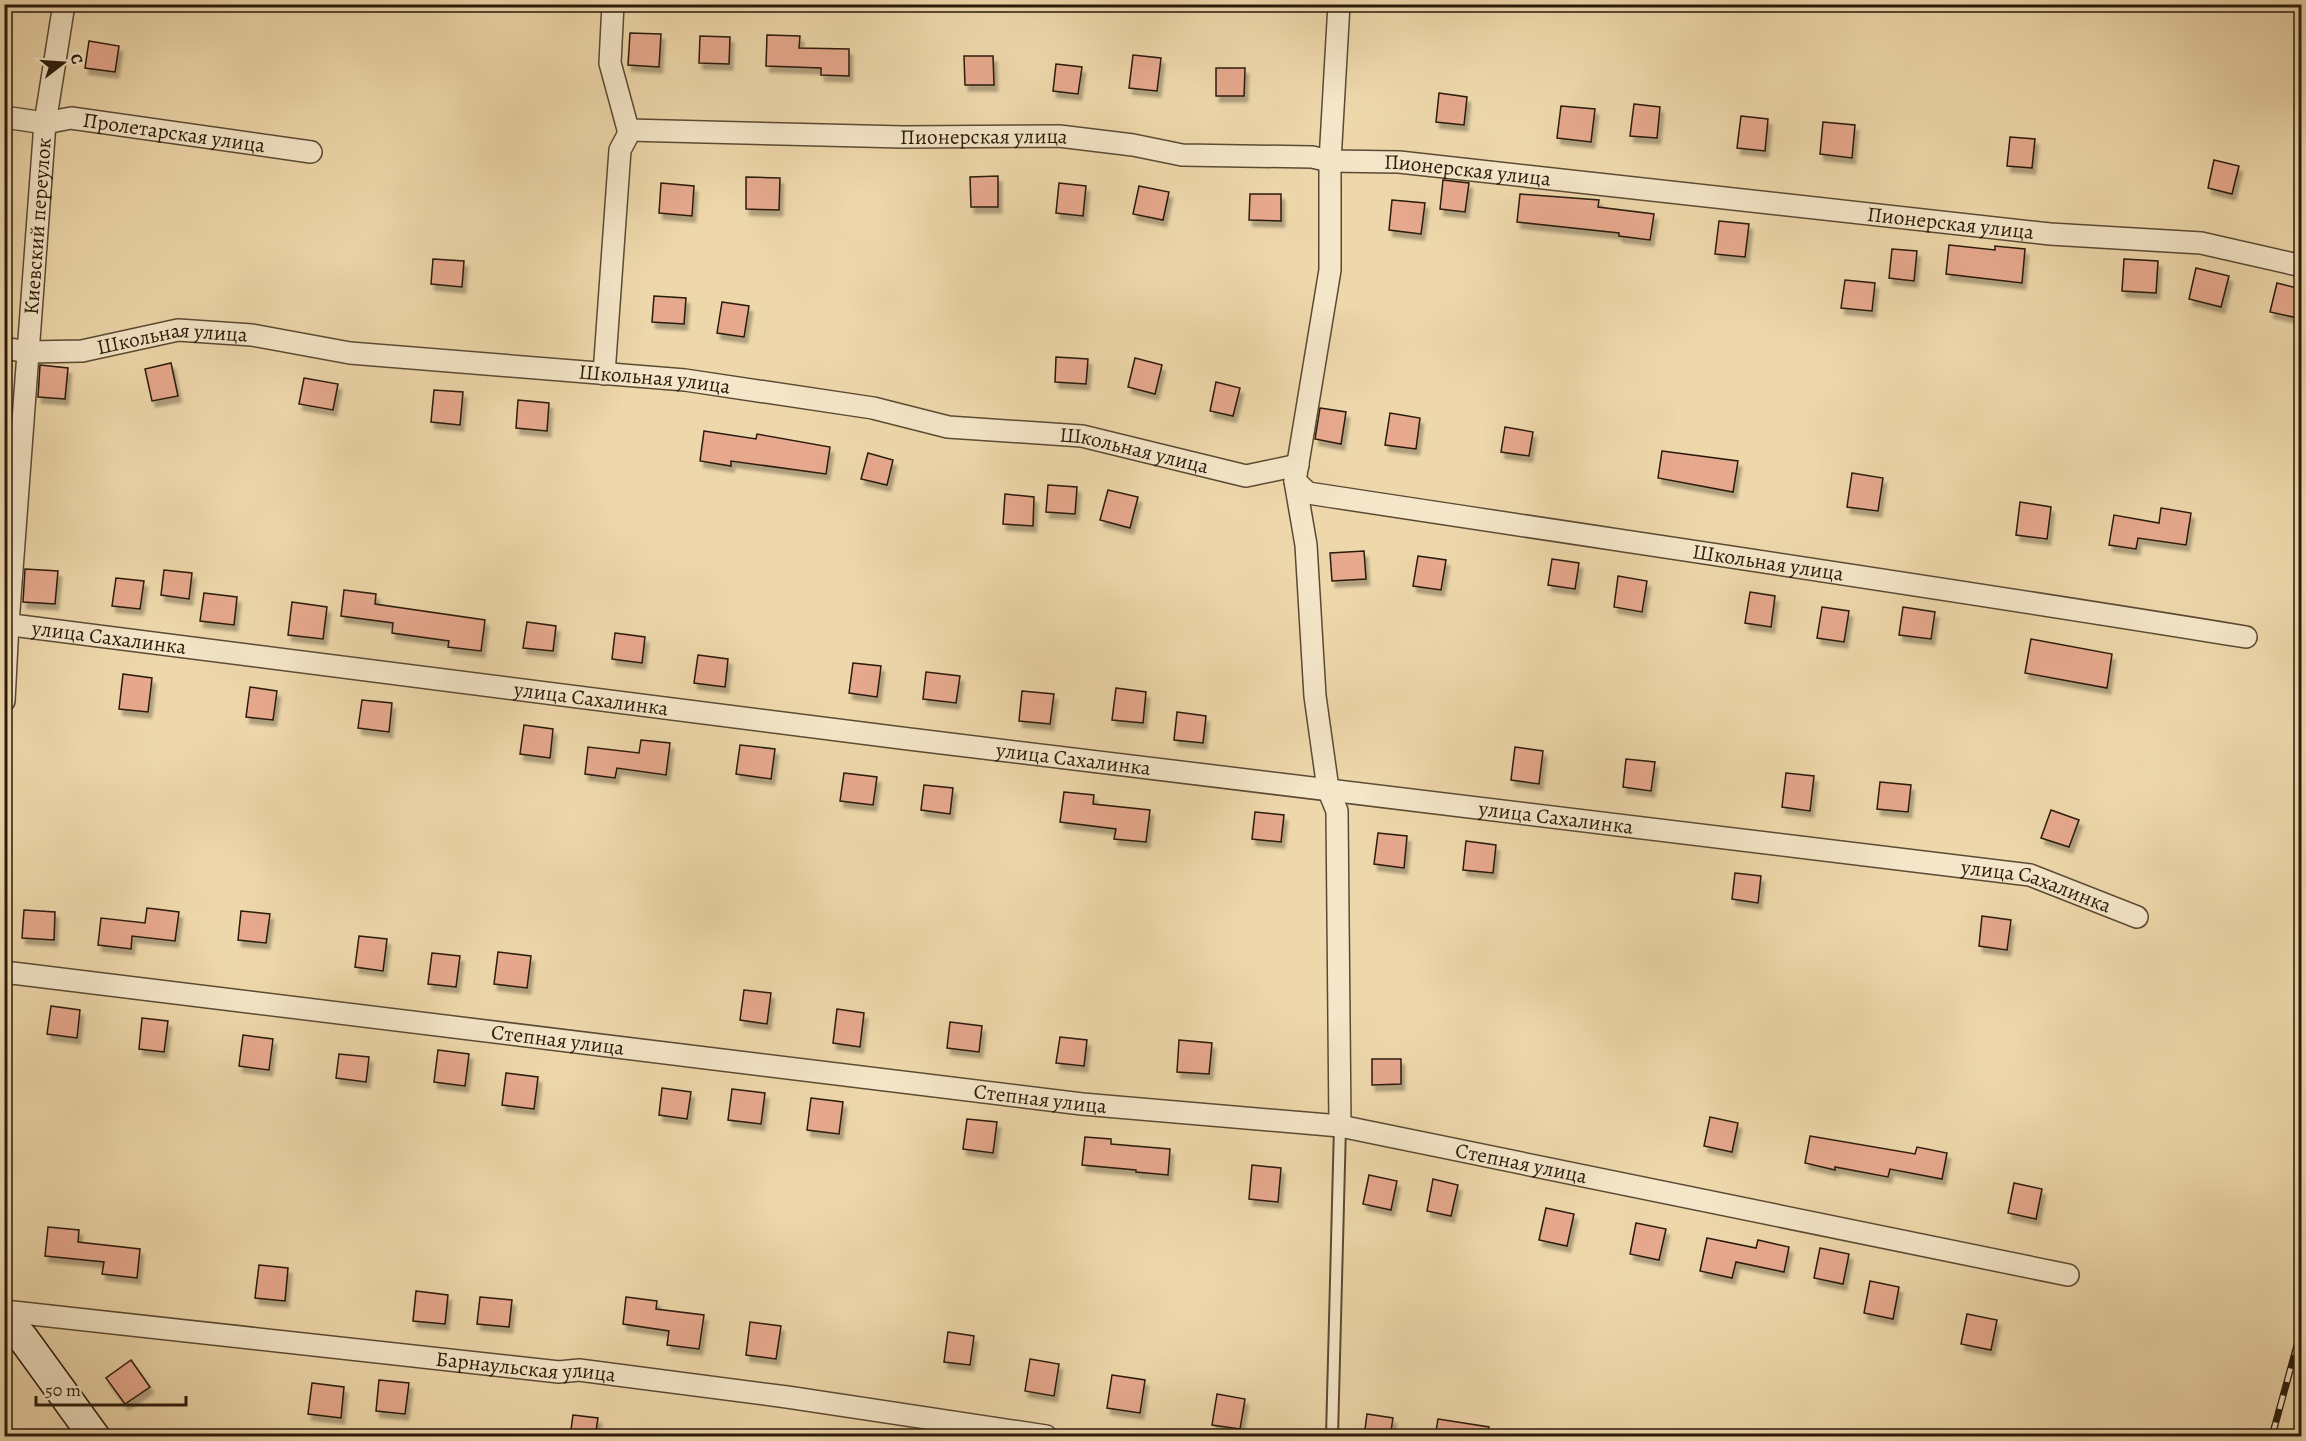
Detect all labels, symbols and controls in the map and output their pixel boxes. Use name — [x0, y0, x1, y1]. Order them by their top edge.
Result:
north arrow — [33, 33, 93, 93]
text: С — [64, 51, 88, 67]
street label: Пролетарская улица — [81, 106, 267, 159]
street label: Пионерская улица — [900, 122, 1070, 151]
street label: Киевский переулок — [17, 136, 58, 316]
street label: Пионерская улица — [1384, 148, 1553, 193]
street label: Пионерская улица — [1866, 200, 2036, 246]
street label: Школьная улица — [94, 316, 249, 361]
street label: Школьная улица — [577, 357, 733, 401]
street label: Школьная улица — [1058, 421, 1212, 481]
street label: Школьная улица — [1690, 537, 1846, 588]
street label: улица Сахалинка — [29, 614, 188, 661]
street label: улица Сахалинка — [511, 675, 670, 722]
street label: улица Сахалинка — [994, 736, 1153, 782]
street label: улица Сахалинка — [1476, 794, 1635, 841]
street label: улица Сахалинка — [1959, 853, 2116, 920]
street label: Степная улица — [490, 1018, 626, 1062]
street label: Степная улица — [972, 1077, 1108, 1120]
street label: Степная улица — [1453, 1136, 1590, 1190]
street label: Барнаульская улица — [434, 1345, 618, 1389]
scale bar — [36, 1369, 186, 1407]
text: 50 m — [45, 1378, 81, 1402]

